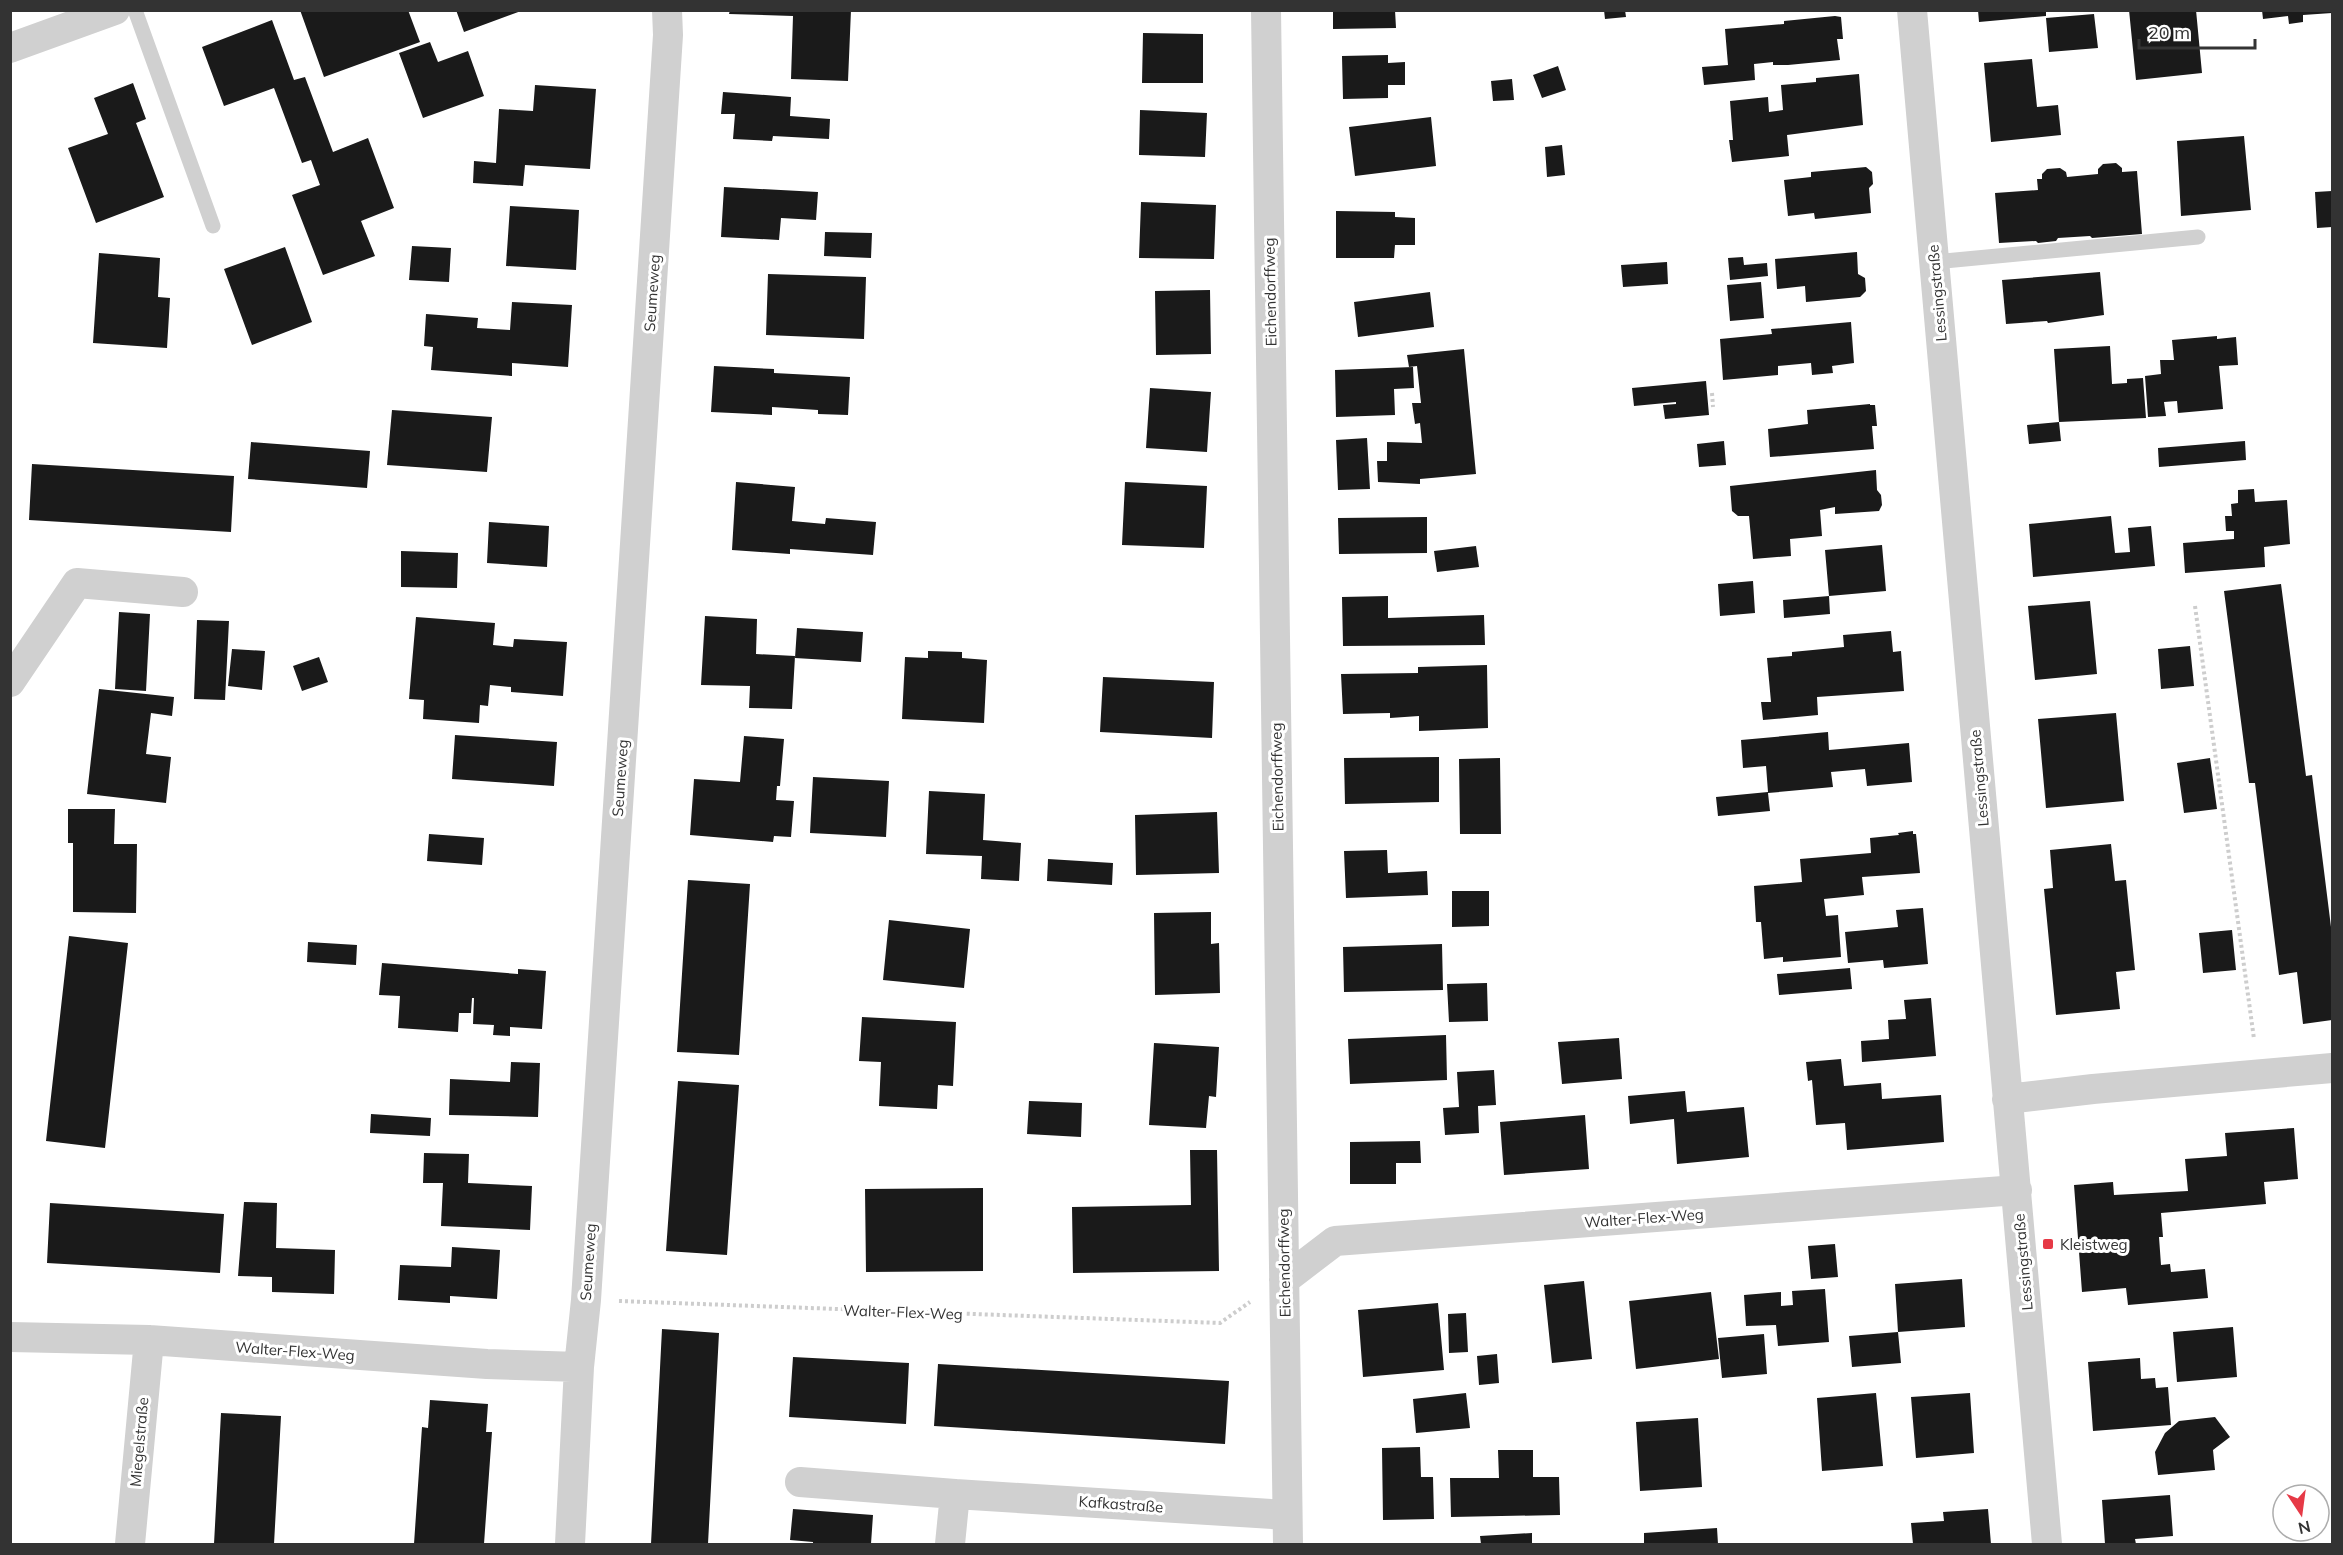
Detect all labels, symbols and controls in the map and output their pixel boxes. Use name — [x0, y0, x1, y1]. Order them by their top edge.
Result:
scale bar — [2139, 12, 2254, 50]
text: 20 m — [2148, 21, 2190, 44]
street label: Eichendorffweg — [1260, 237, 1280, 347]
street label: Lessingstraße — [1923, 244, 1951, 342]
street label: Seumeweg — [640, 254, 664, 332]
street label: Eichendorffweg — [1267, 722, 1287, 832]
street label: Lessingstraße — [1965, 729, 1993, 827]
street label: Seumeweg — [608, 739, 632, 817]
street label: Walter-Flex-Weg — [1584, 1204, 1704, 1232]
street label: Eichendorffweg — [1274, 1208, 1294, 1318]
street label: Lessingstraße — [2009, 1213, 2037, 1311]
street label: Seumeweg — [576, 1223, 600, 1301]
place label: Kleistweg — [2060, 1235, 2128, 1254]
marker: Kleistweg — [2041, 1237, 2055, 1251]
street label: Walter-Flex-Weg — [843, 1300, 963, 1324]
street label: Walter-Flex-Weg — [235, 1337, 355, 1365]
street label: Miegelstraße — [126, 1396, 152, 1488]
north arrow — [2271, 1483, 2331, 1543]
street label: Kafkastraße — [1078, 1492, 1164, 1516]
text: N — [2296, 1517, 2313, 1539]

